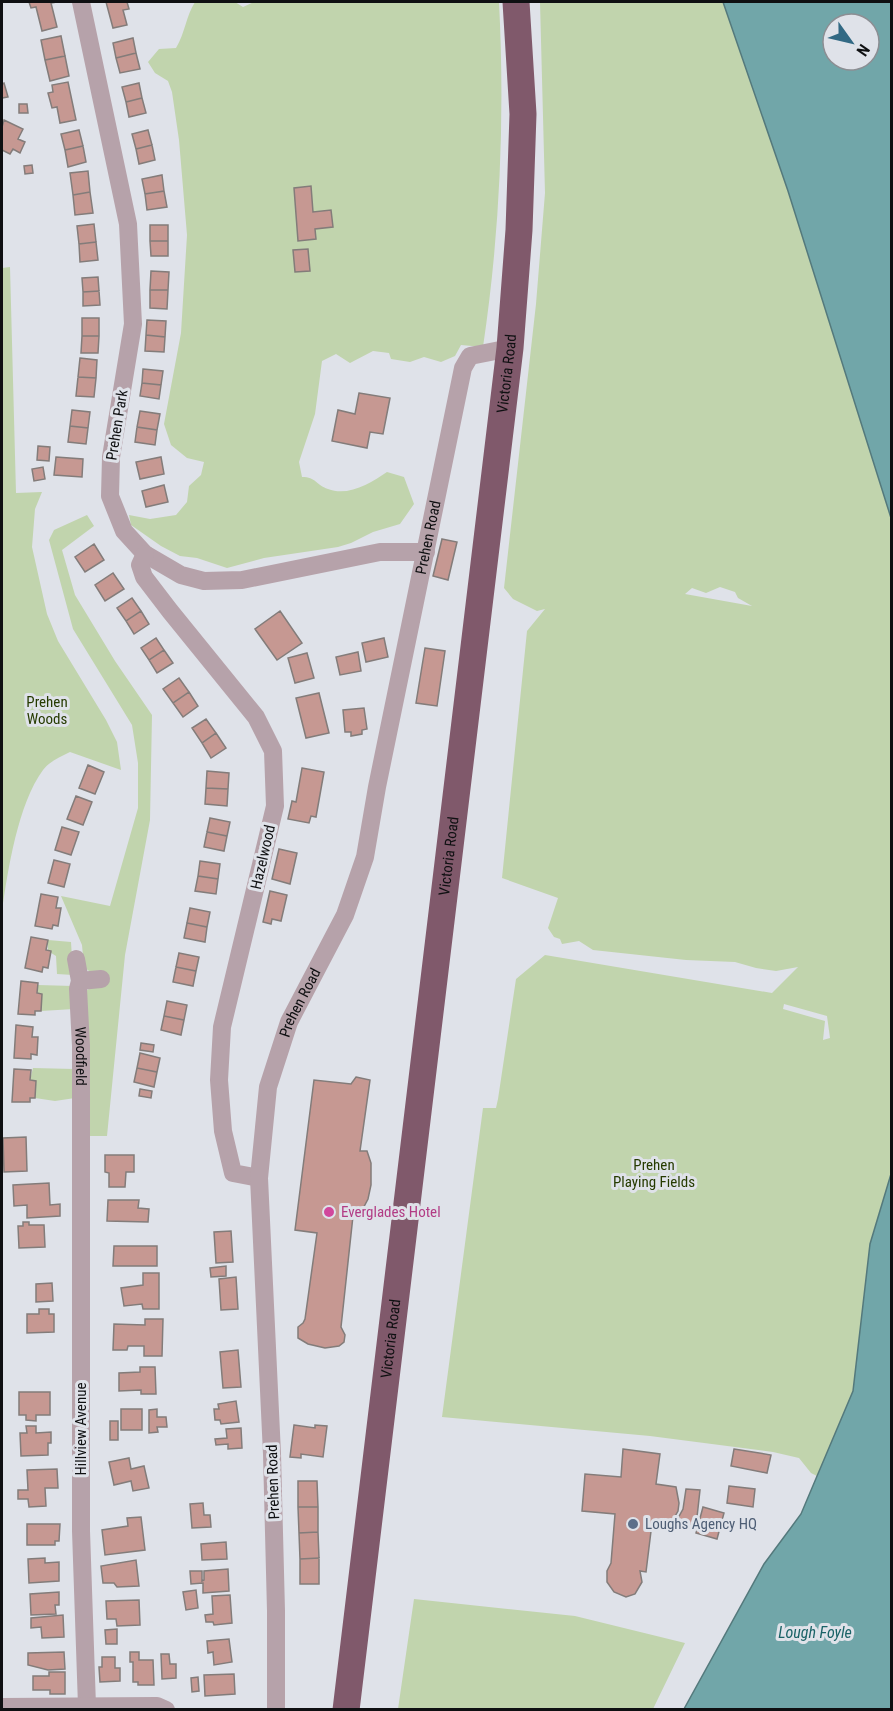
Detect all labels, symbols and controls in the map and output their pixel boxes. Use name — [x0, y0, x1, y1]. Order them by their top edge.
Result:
north arrow — [821, 12, 881, 72]
text: N — [852, 41, 874, 59]
street label: Victoria Road — [493, 333, 520, 414]
street label: Prehen Park — [103, 388, 132, 462]
street label: Prehen Road — [412, 499, 445, 576]
park label: Prehen Woods — [26, 693, 68, 728]
street label: Victoria Road — [435, 816, 462, 897]
street label: Hazelwood — [247, 823, 279, 891]
street label: Prehen Road — [276, 965, 324, 1040]
street label: Woodfield — [71, 1026, 90, 1086]
park label: Prehen Playing Fields — [613, 1156, 695, 1191]
place label: Everglades Hotel — [341, 1203, 441, 1221]
marker: Everglades Hotel — [322, 1205, 336, 1219]
street label: Victoria Road — [377, 1298, 404, 1379]
street label: Hillview Avenue — [72, 1383, 90, 1475]
street label: Prehen Road — [263, 1444, 283, 1520]
place label: Loughs Agency HQ — [645, 1515, 757, 1533]
marker: Loughs Agency HQ — [626, 1517, 640, 1531]
water label: Lough Foyle — [778, 1623, 852, 1642]

